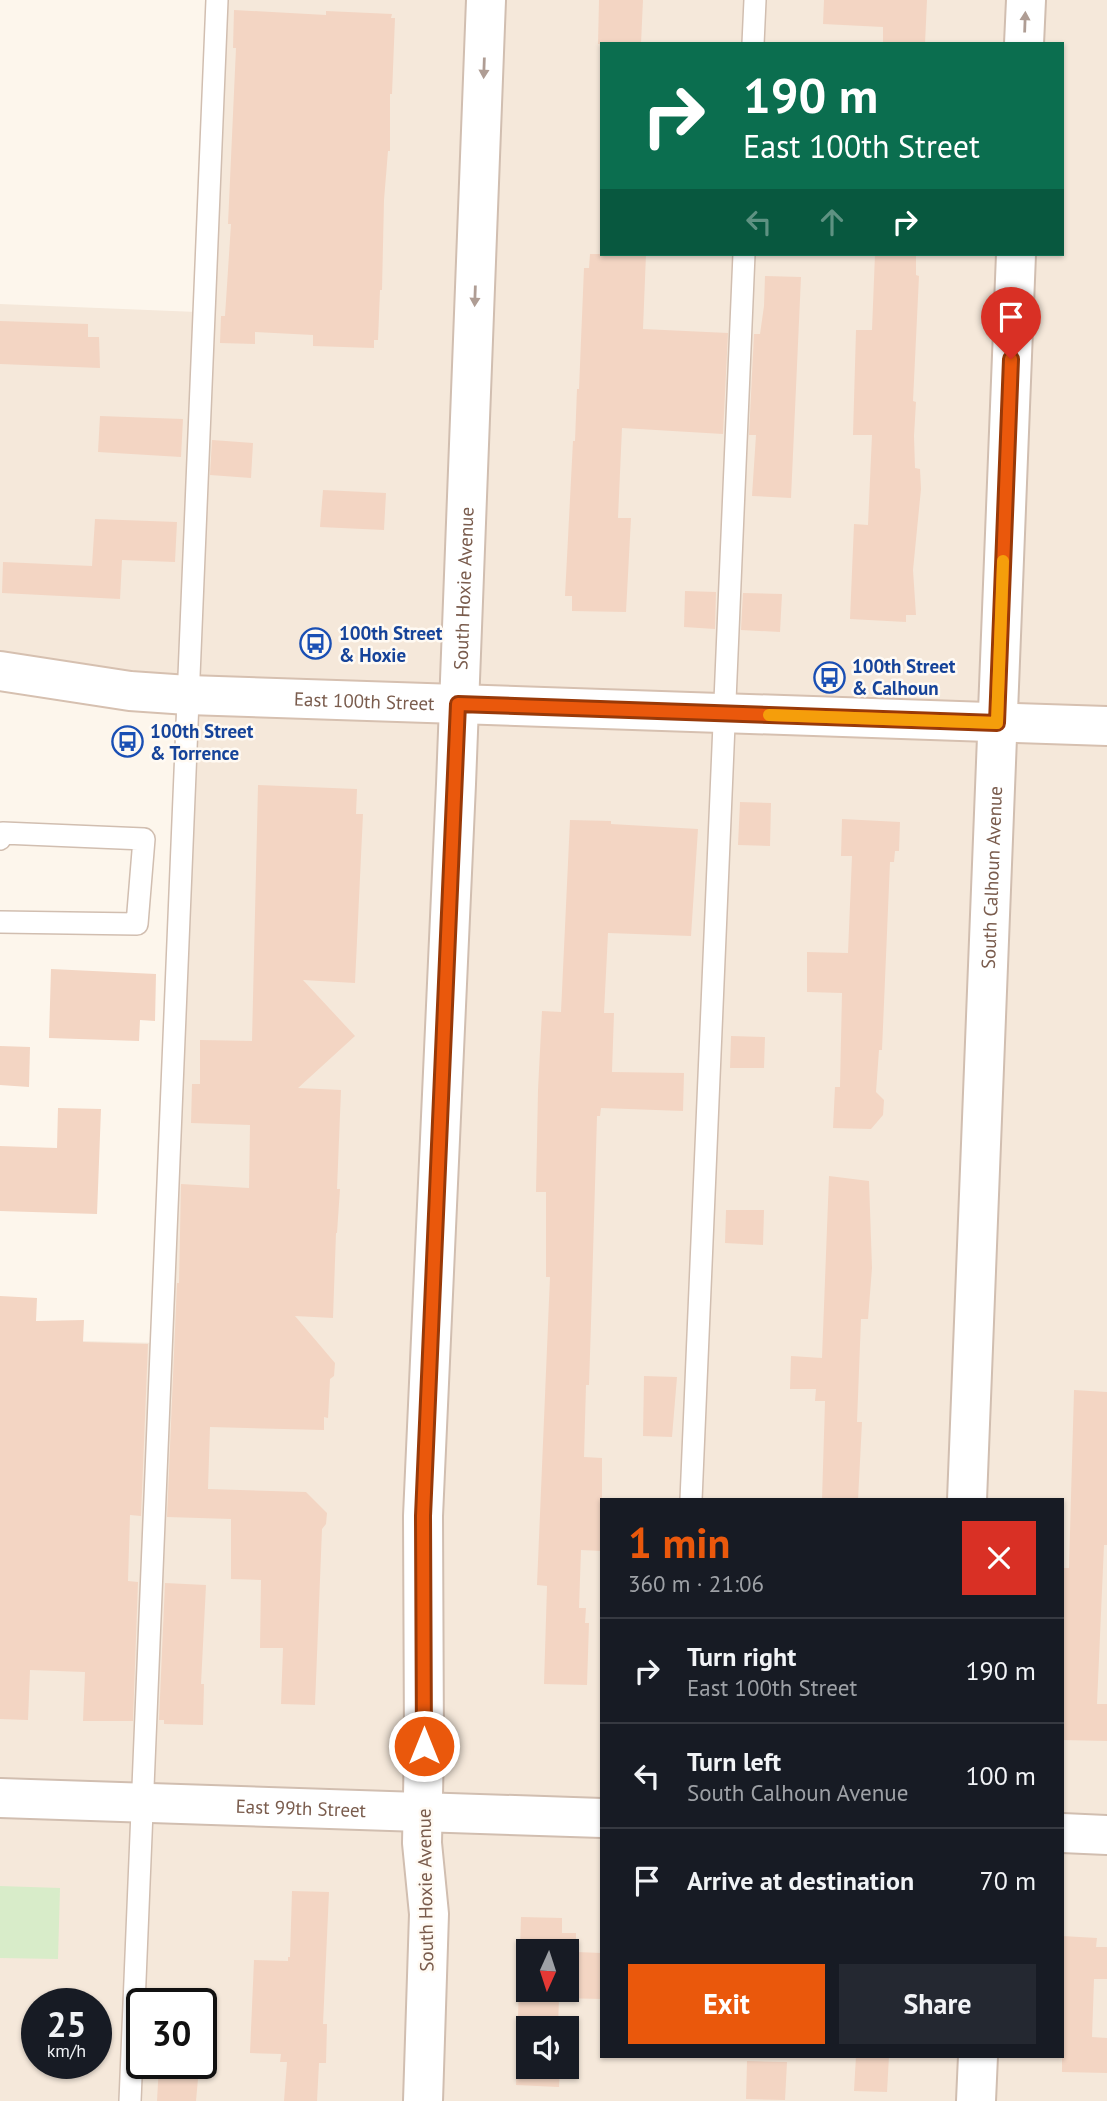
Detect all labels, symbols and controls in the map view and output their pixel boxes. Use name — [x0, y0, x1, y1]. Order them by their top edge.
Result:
one-way arrow — [1020, 11, 1031, 33]
one-way arrow — [478, 57, 489, 79]
text: 190 m — [743, 63, 878, 127]
icon: right — [628, 70, 719, 161]
text: East 100th Street — [743, 125, 980, 167]
icon: left — [740, 203, 778, 241]
icon: ahead — [813, 203, 851, 241]
icon: right — [886, 203, 924, 241]
one-way arrow — [469, 285, 480, 307]
pin — [981, 287, 1041, 359]
icon: arrive — [992, 298, 1030, 336]
street label: South Hoxie Avenue — [448, 506, 479, 670]
place label: 100th Street & Hoxie — [339, 621, 443, 667]
bus stop icon: 100th Street & Hoxie — [299, 627, 333, 661]
place label: 100th Street & Calhoun — [852, 654, 956, 700]
bus stop icon: 100th Street & Calhoun — [812, 660, 846, 694]
street label: East 100th Street — [293, 687, 436, 715]
place label: 100th Street & Torrence — [150, 719, 254, 765]
bus stop icon: 100th Street & Torrence — [110, 725, 144, 759]
street label: South Calhoun Avenue — [976, 786, 1007, 969]
text: 1 min — [628, 1515, 730, 1570]
button: close — [962, 1521, 1036, 1595]
text: 360 m · 21:06 — [628, 1569, 764, 1598]
text: Turn right — [687, 1640, 796, 1673]
icon: right — [628, 1652, 666, 1690]
text: 190 m — [965, 1654, 1036, 1687]
text: East 100th Street — [687, 1673, 857, 1702]
position arrow — [387, 1709, 461, 1783]
text: Turn left — [687, 1745, 781, 1778]
icon: left — [628, 1757, 666, 1795]
text: 100 m — [965, 1759, 1036, 1792]
text: South Calhoun Avenue — [687, 1778, 908, 1807]
street label: East 99th Street — [235, 1794, 367, 1822]
street label: South Hoxie Avenue — [412, 1808, 438, 1972]
icon: arrive — [628, 1862, 666, 1900]
text: Arrive at destination — [687, 1864, 914, 1897]
text: 70 m — [980, 1864, 1036, 1897]
north arrow — [516, 1939, 579, 2002]
map controls — [516, 1939, 579, 2079]
button: Exit — [628, 1964, 825, 2044]
button: Share — [839, 1964, 1036, 2044]
speed limit sign: 30 — [126, 1988, 217, 2079]
text: 25 — [47, 2001, 86, 2047]
button: sound — [516, 2016, 579, 2079]
text: km/h — [47, 2039, 86, 2062]

